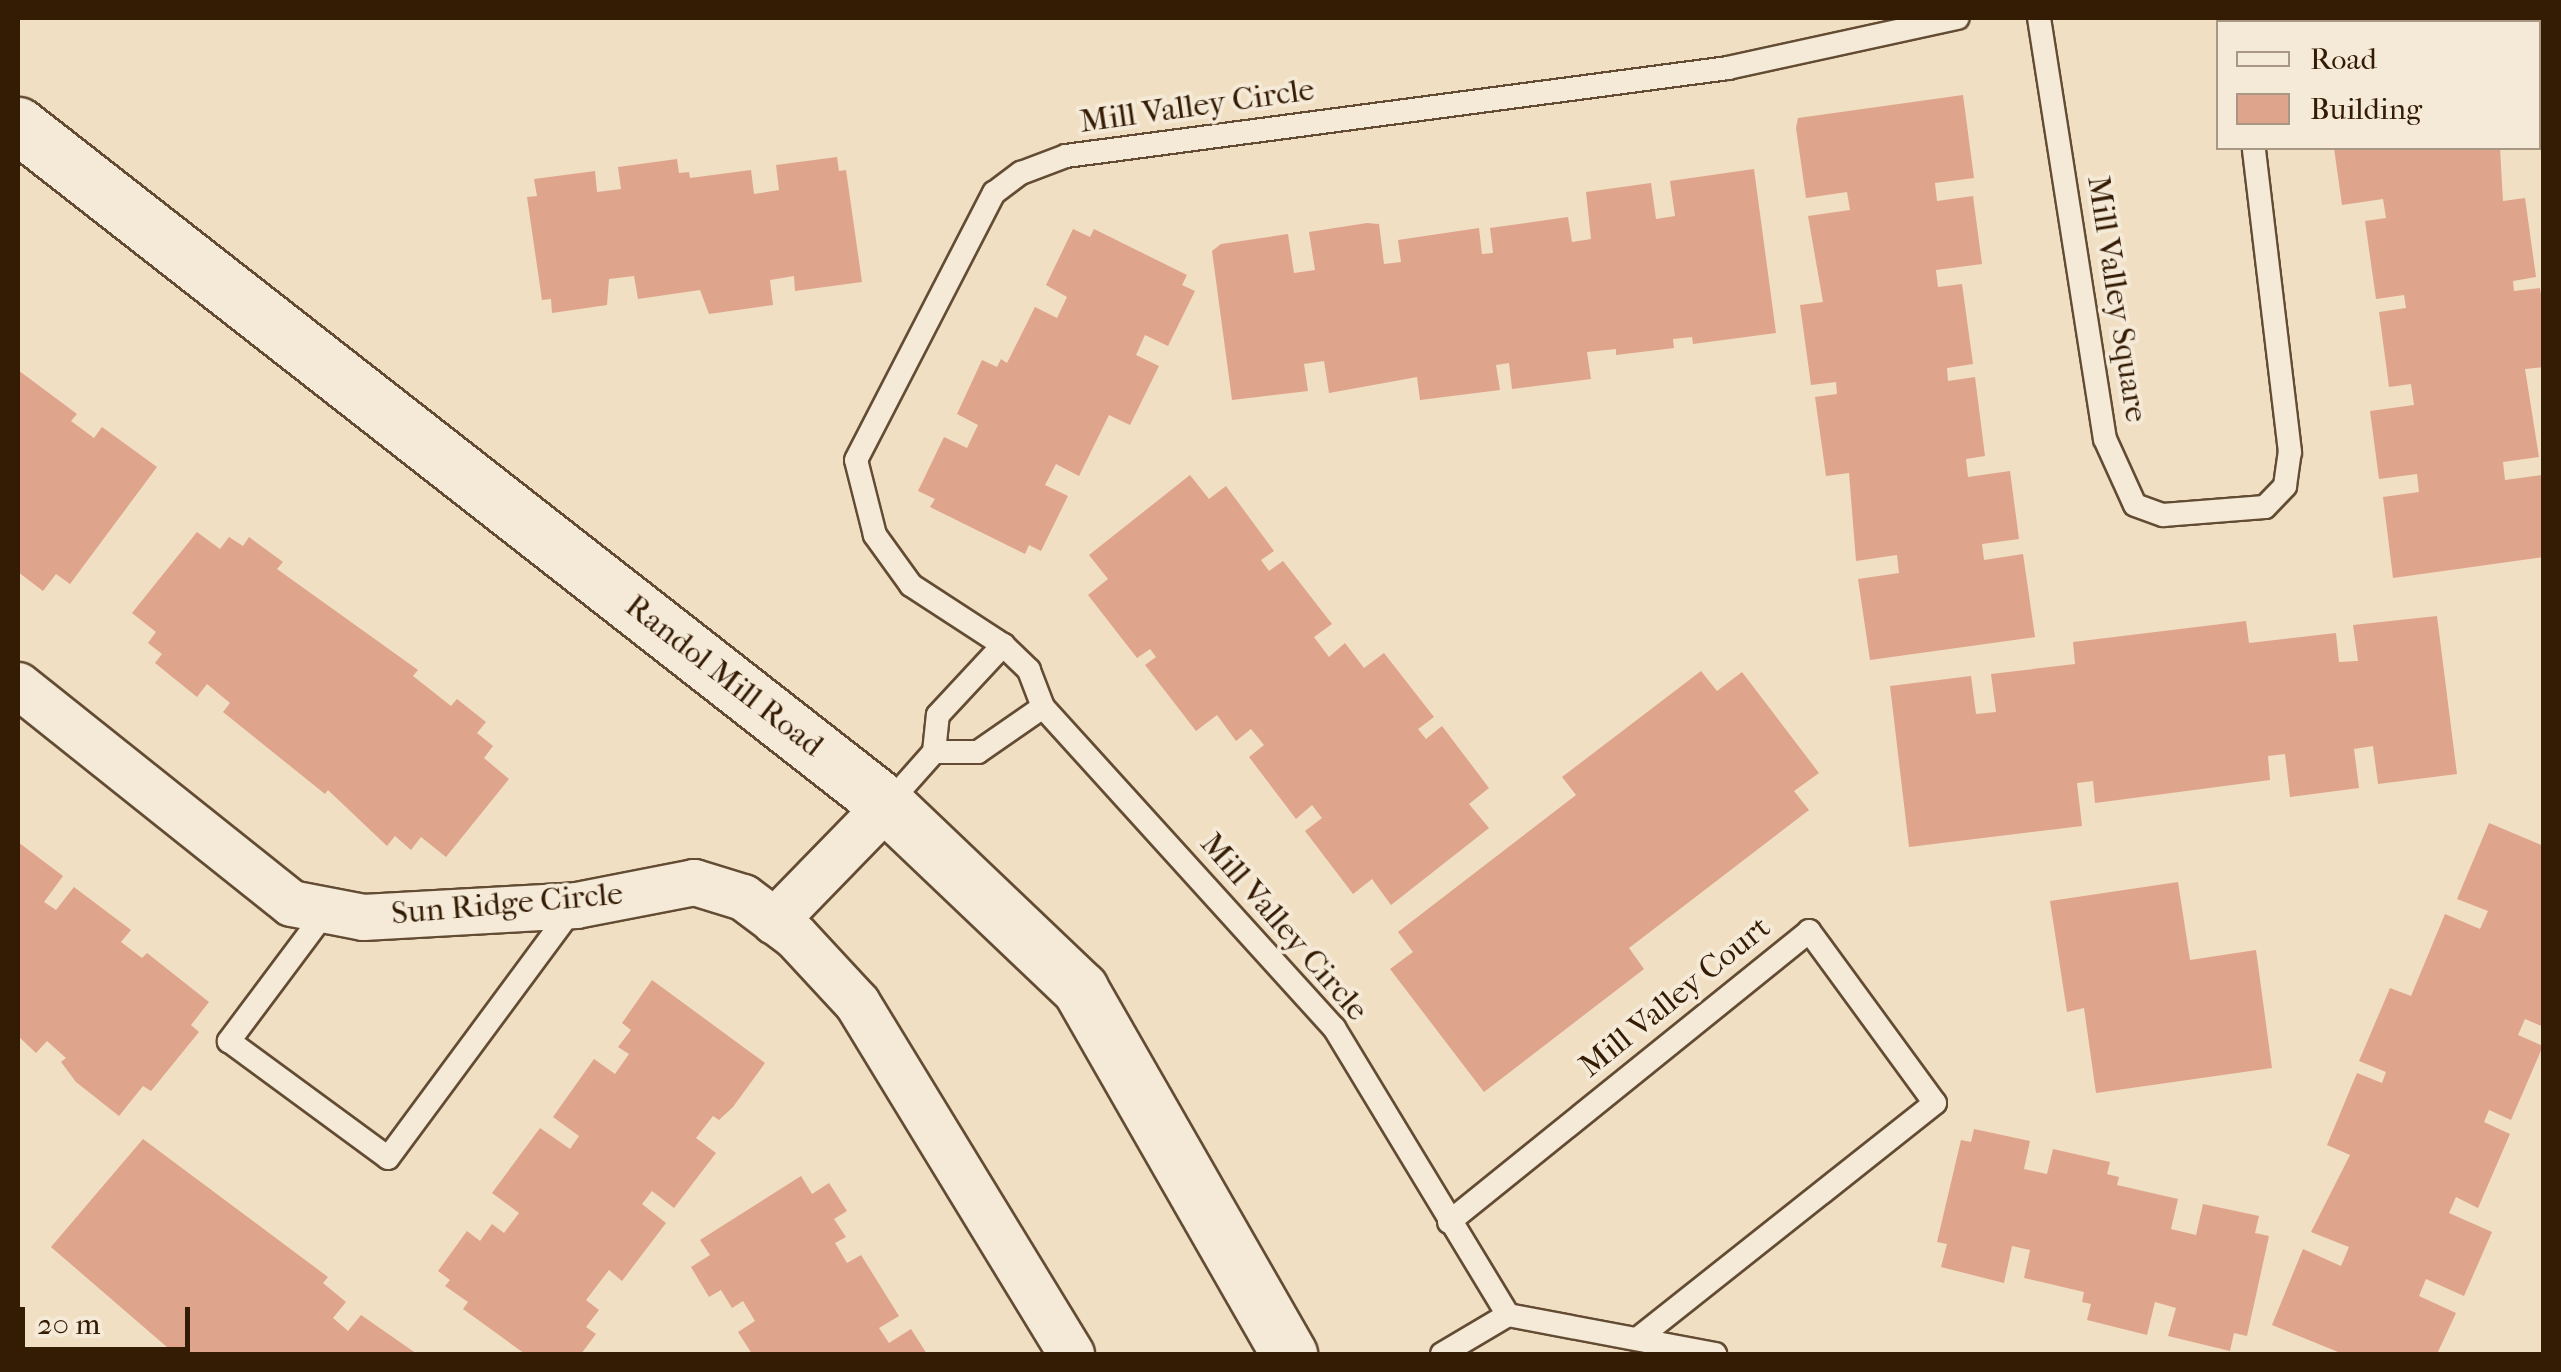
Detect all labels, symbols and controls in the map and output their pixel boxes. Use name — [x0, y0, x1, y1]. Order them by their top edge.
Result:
legend — [2216, 20, 2541, 150]
text: Road — [2310, 42, 2377, 77]
street label: Mill Valley Circle — [1077, 71, 1317, 141]
text: Building — [2310, 92, 2422, 127]
street label: Mill Valley Square — [2079, 173, 2155, 425]
street label: Randol Mill Road — [617, 587, 831, 765]
street label: Mill Valley Circle — [1192, 825, 1376, 1029]
street label: Sun Ridge Circle — [390, 875, 624, 933]
street label: Mill Valley Court — [1572, 908, 1778, 1086]
scale bar — [25, 1287, 195, 1349]
text: 20 m — [37, 1307, 100, 1342]

